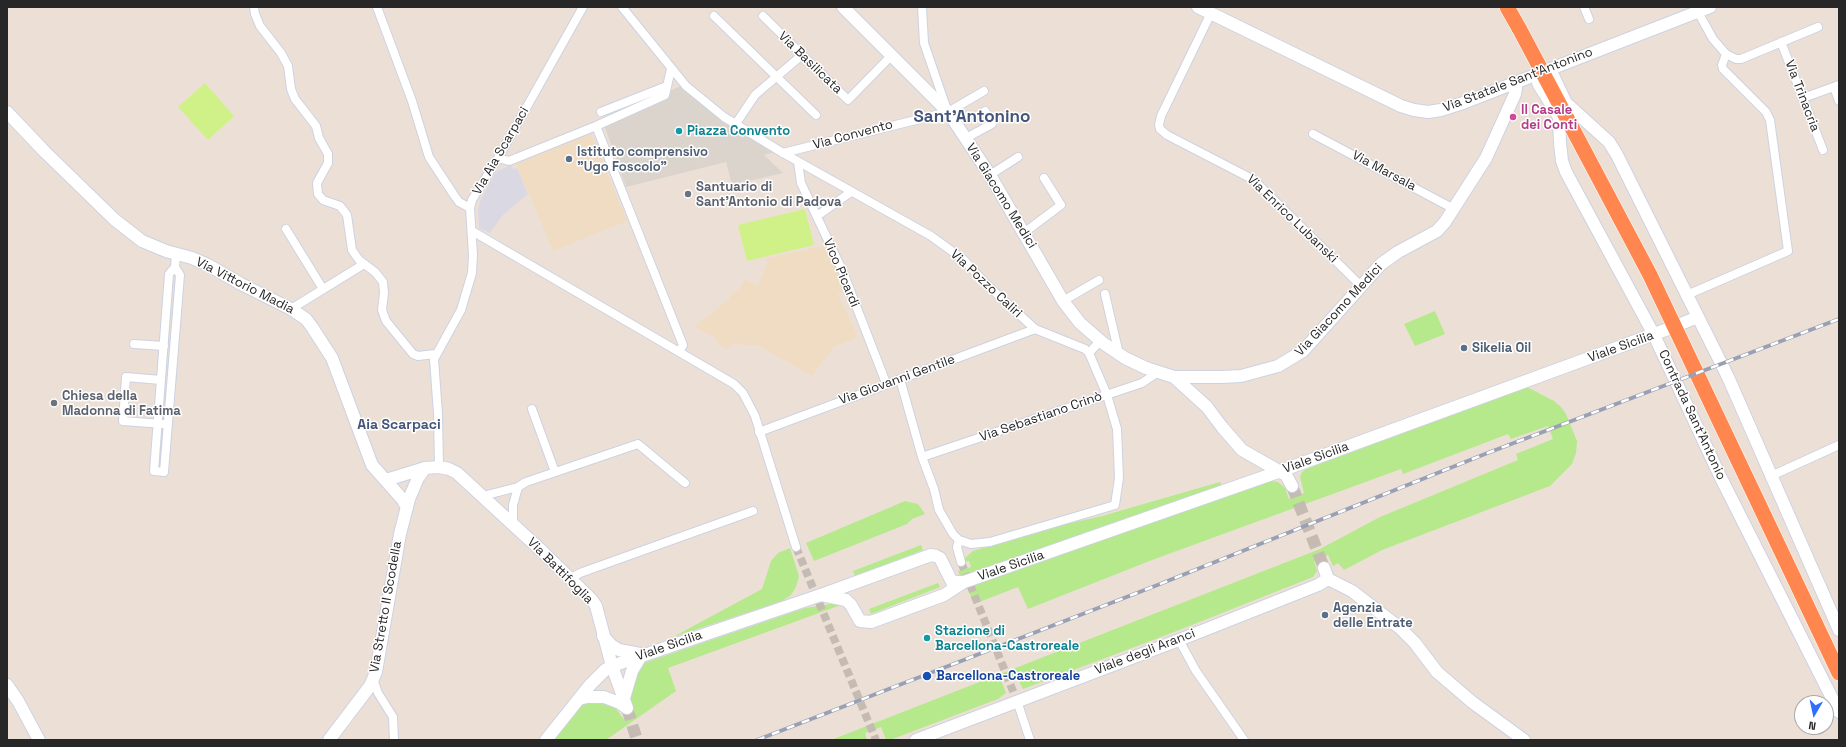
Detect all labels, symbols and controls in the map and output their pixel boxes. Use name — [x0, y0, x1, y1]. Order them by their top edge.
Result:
street label: Via Basilicata — [775, 29, 845, 97]
street label: Via Statale Sant'Antonino — [1441, 44, 1595, 116]
street label: Via Trinacria — [1781, 58, 1823, 134]
place label: Il Casale dei Conti — [1521, 102, 1577, 133]
street label: Via Aia Scarpaci — [469, 104, 533, 198]
district label: Sant'Antonino — [914, 107, 1030, 127]
marker: Il Casale dei Conti — [1508, 112, 1518, 122]
street label: Via Convento — [811, 117, 895, 153]
place label: Piazza Convento — [687, 123, 790, 139]
marker: Piazza Convento — [674, 126, 684, 136]
street label: Via Giacomo Medici — [962, 141, 1040, 251]
place label: Istituto comprensivo "Ugo Foscolo" — [577, 144, 708, 175]
street label: Via Marsala — [1349, 148, 1419, 194]
marker: Istituto comprensivo "Ugo Foscolo" — [564, 154, 574, 164]
street label: Via Enrico Lubanski — [1243, 172, 1341, 266]
place label: Santuario di Sant'Antonio di Padova — [696, 179, 841, 210]
marker: Santuario di Sant'Antonio di Padova — [683, 189, 693, 199]
street label: Vico Picardi — [820, 236, 862, 310]
street label: Via Pozzo Caliri — [947, 247, 1025, 321]
street label: Via Vittorio Madia — [193, 254, 297, 318]
street label: Via Giacomo Medici — [1292, 260, 1386, 360]
street label: Viale Sicilia — [1586, 328, 1656, 366]
place label: Sikelia Oil — [1472, 340, 1531, 356]
marker: Sikelia Oil — [1459, 343, 1469, 353]
street label: Contrada Sant'Antonio — [1655, 348, 1729, 482]
street label: Via Giovanni Gentile — [837, 352, 957, 408]
place label: Chiesa della Madonna di Fatima — [62, 388, 181, 419]
street label: Via Sebastiano Crinò — [978, 389, 1104, 445]
marker: Chiesa della Madonna di Fatima — [49, 398, 59, 408]
district label: Aia Scarpaci — [357, 417, 441, 433]
street label: Viale Sicilia — [1281, 439, 1351, 477]
street label: Via Battifoglia — [524, 535, 596, 607]
street label: Via Stretto II Scodella — [367, 540, 405, 674]
street label: Viale Sicilia — [976, 547, 1046, 585]
place label: Agenzia delle Entrate — [1333, 600, 1413, 631]
marker: Agenzia delle Entrate — [1320, 610, 1330, 620]
place label: Stazione di Barcellona-Castroreale — [935, 623, 1079, 654]
street label: Viale degli Aranci — [1093, 626, 1197, 678]
street label: Viale Sicilia — [634, 627, 704, 665]
marker: Stazione di Barcellona-Castroreale — [922, 633, 932, 643]
place label: Barcellona-Castroreale — [936, 668, 1080, 684]
marker: Barcellona-Castroreale — [921, 670, 933, 682]
north arrow — [1794, 695, 1834, 735]
text: N — [1808, 718, 1817, 733]

